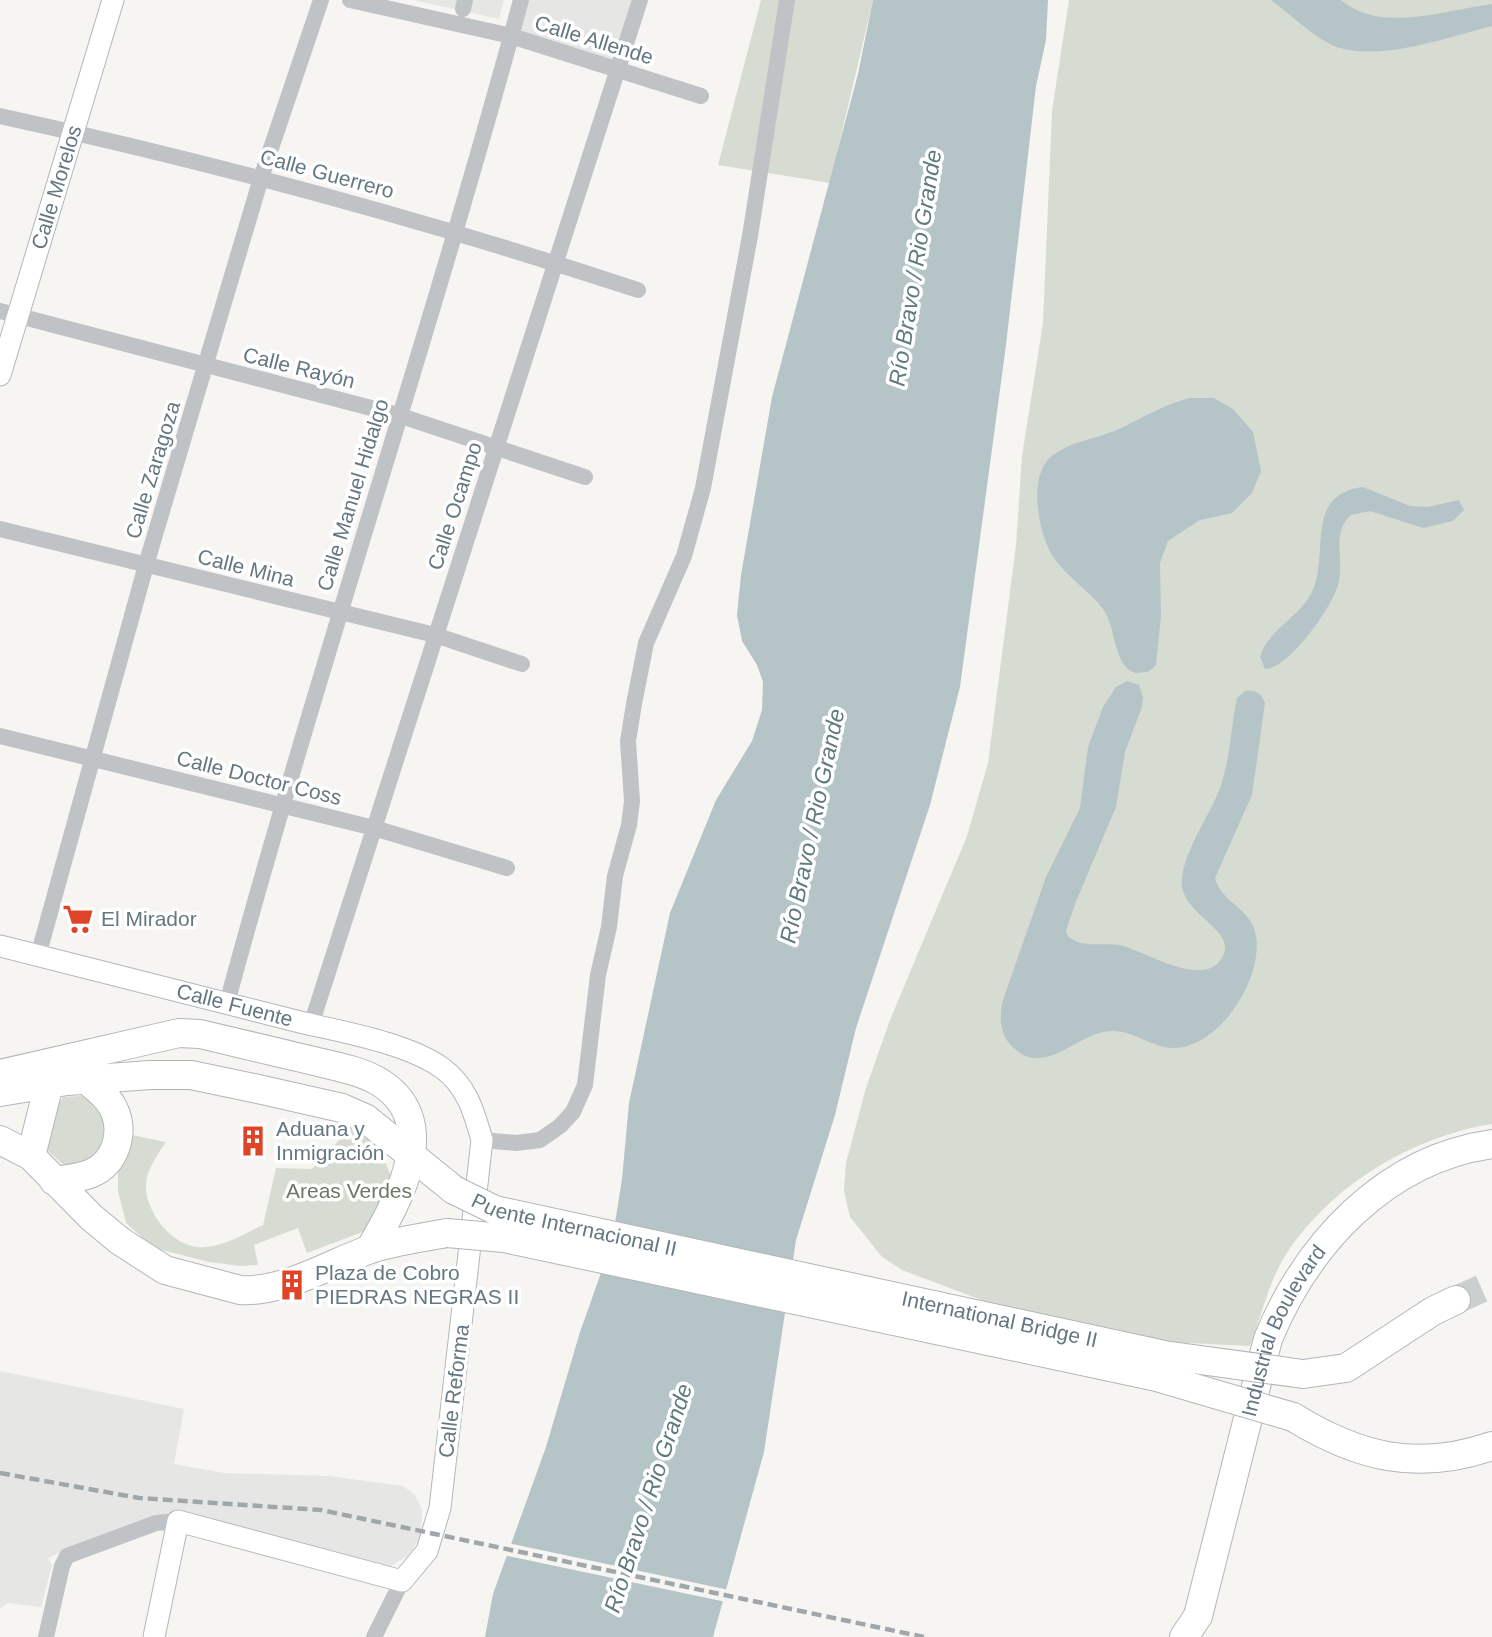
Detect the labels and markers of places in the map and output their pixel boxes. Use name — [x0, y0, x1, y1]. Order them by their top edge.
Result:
supermarket icon: El Mirador — [61, 902, 95, 936]
place label: El Mirador — [101, 907, 197, 930]
place label: Aduana y Inmigración — [276, 1117, 385, 1164]
building icon: Aduana y Inmigración — [236, 1124, 270, 1158]
place label: Plaza de Cobro PIEDRAS NEGRAS II — [315, 1261, 519, 1308]
building icon: Plaza de Cobro PIEDRAS NEGRAS II — [275, 1268, 309, 1302]

